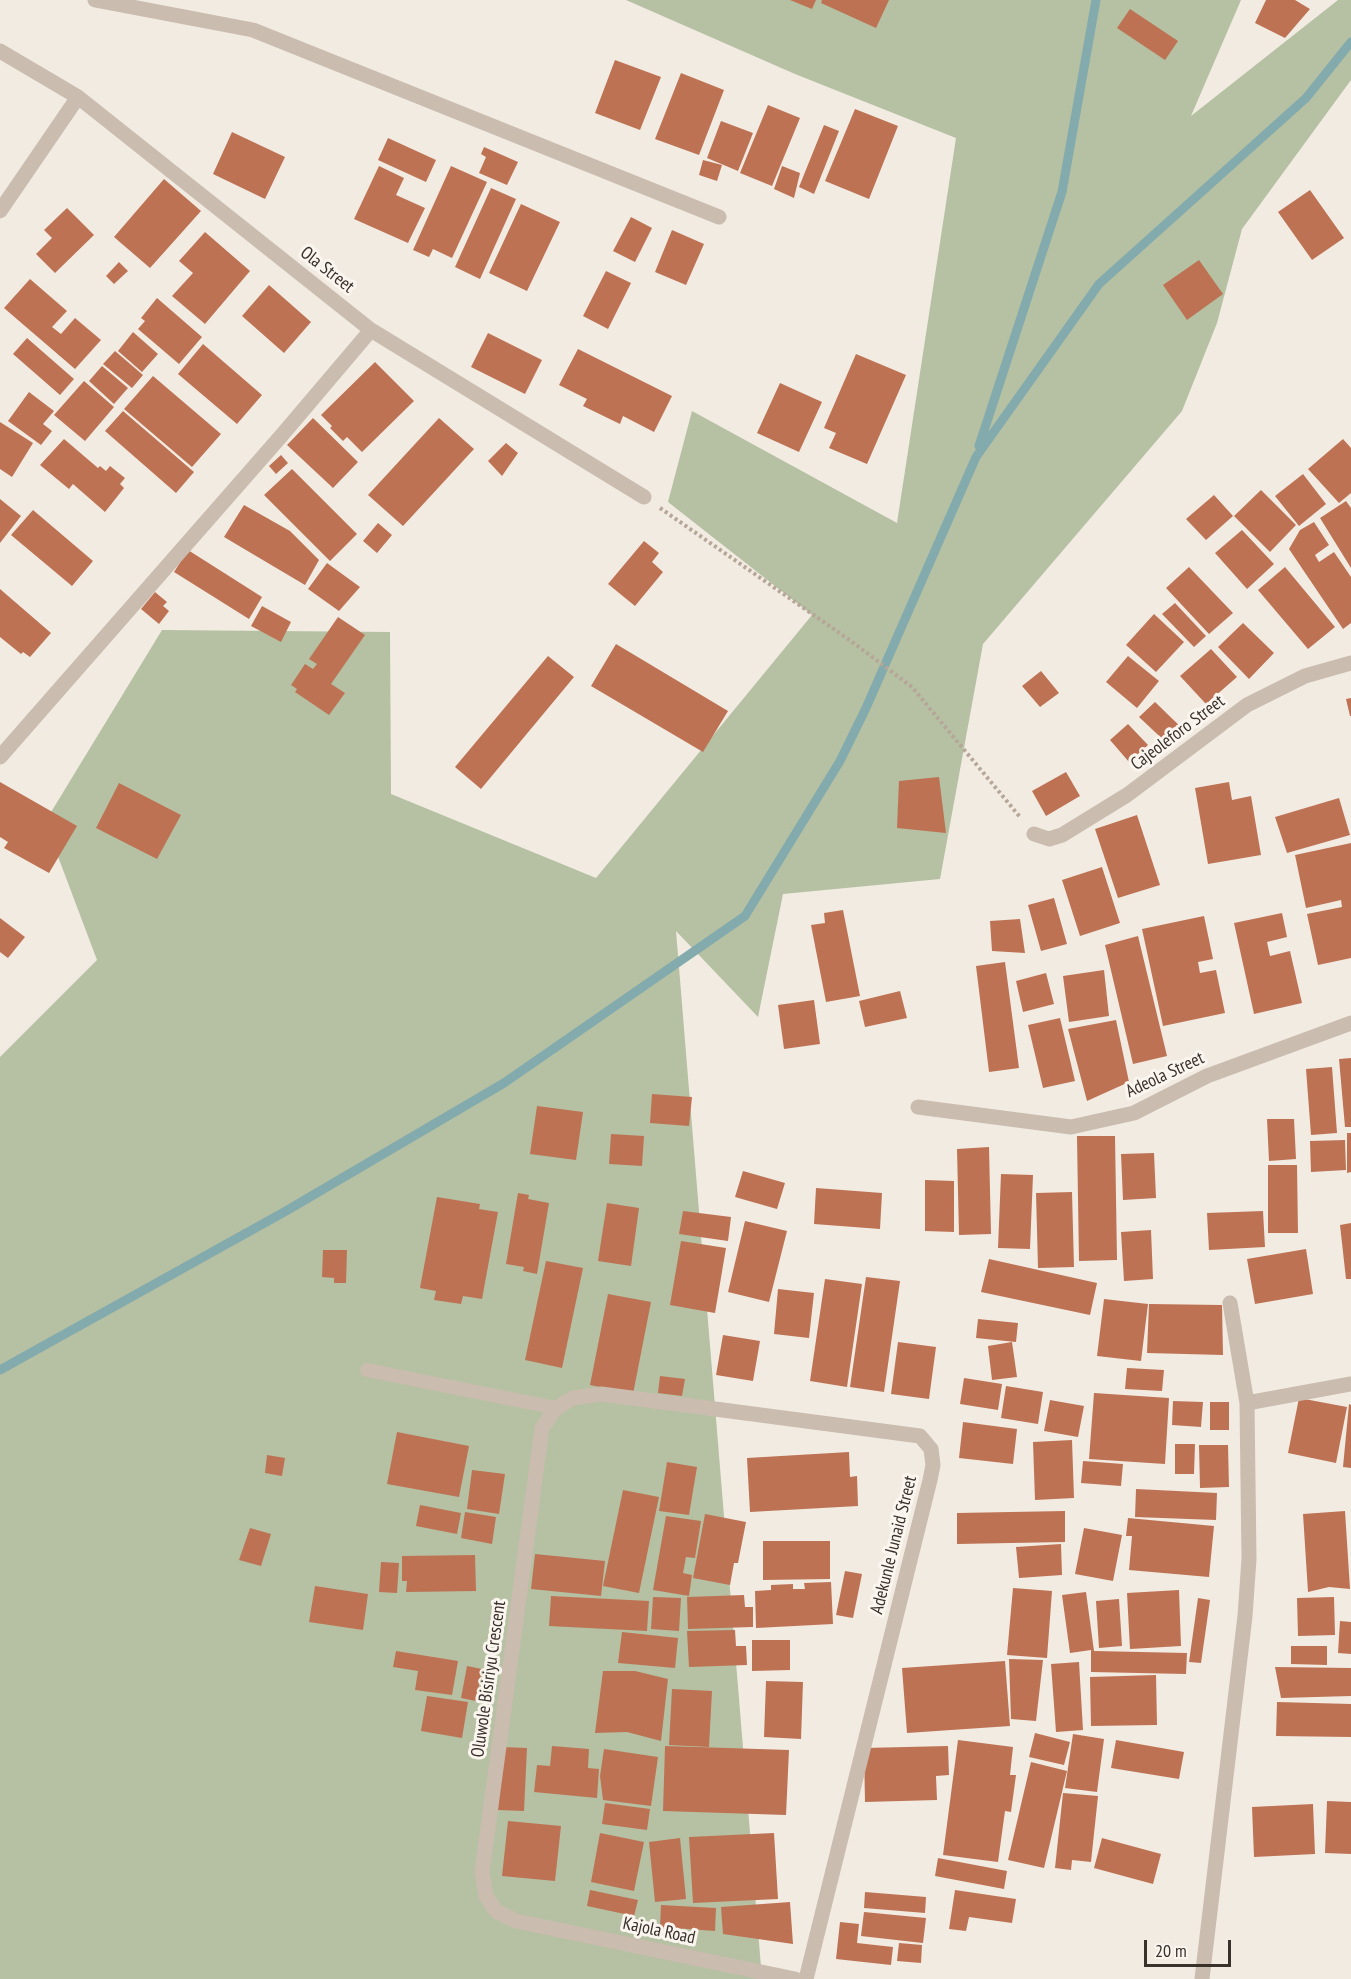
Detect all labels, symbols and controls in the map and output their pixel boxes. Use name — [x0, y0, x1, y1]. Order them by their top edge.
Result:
street label: Ola Street — [296, 242, 358, 298]
street label: Cajeoleforo Street — [1127, 691, 1229, 775]
street label: Adeola Street — [1122, 1047, 1208, 1103]
street label: Adekunle Junaid Street — [866, 1474, 922, 1616]
street label: Oluwole Bisiriyu Crescent — [467, 1599, 511, 1759]
street label: Kajola Road — [621, 1913, 697, 1949]
scale bar — [1147, 1928, 1234, 1966]
text: 20 m — [1155, 1939, 1187, 1962]

